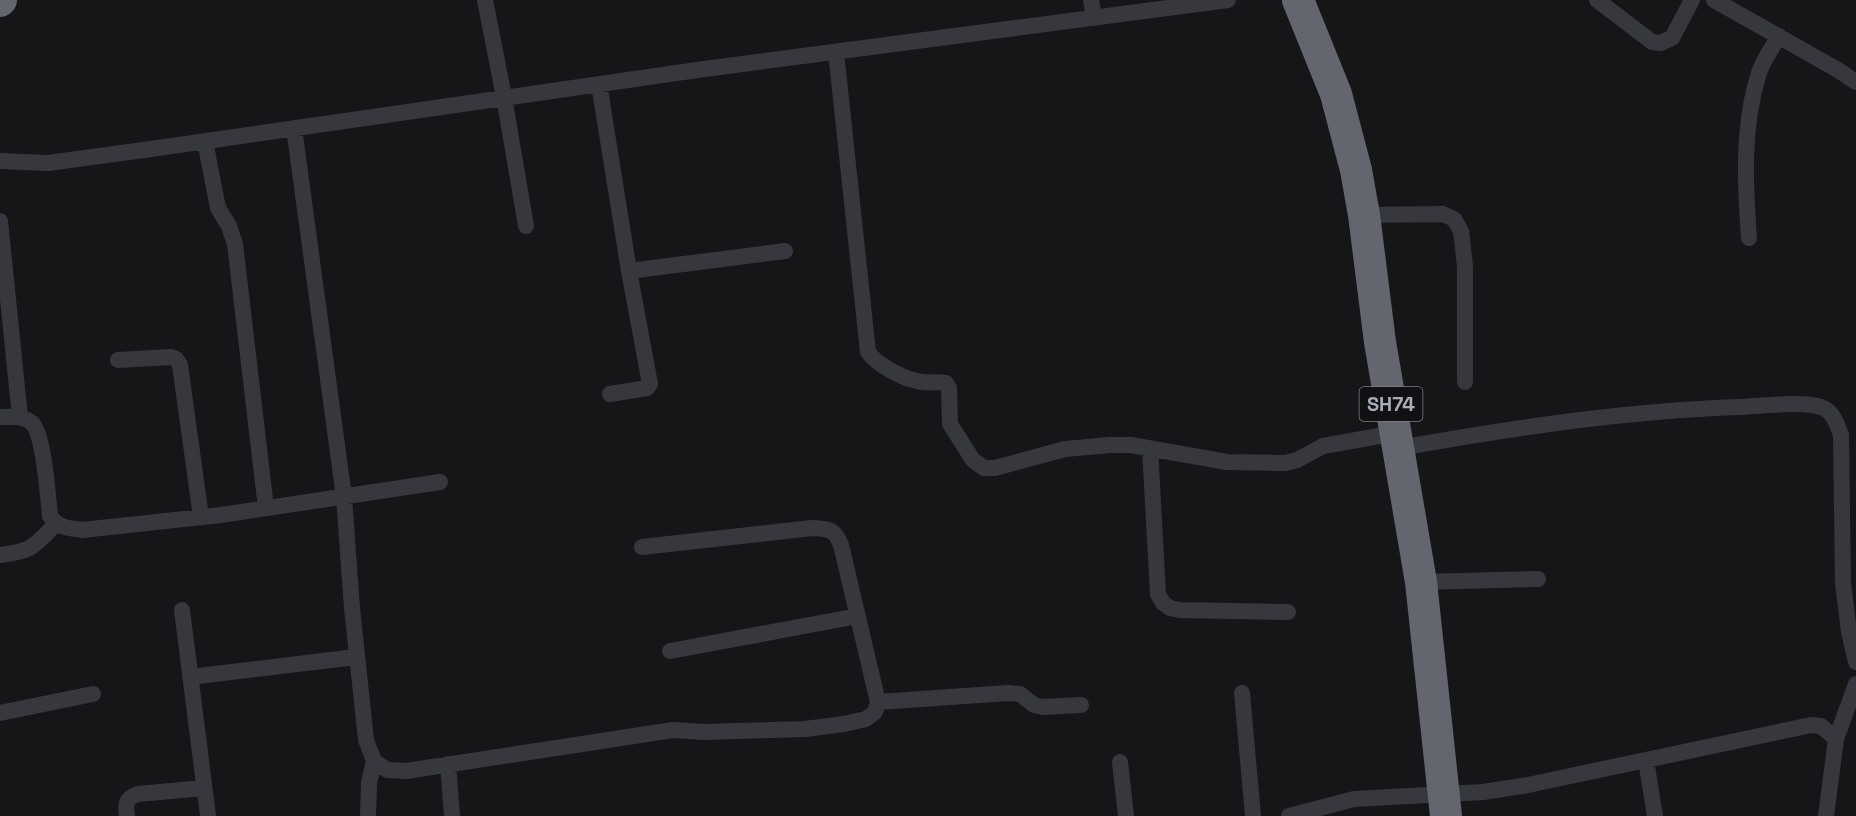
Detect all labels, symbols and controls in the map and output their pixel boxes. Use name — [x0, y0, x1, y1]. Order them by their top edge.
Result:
road number: SH74 — [1360, 387, 1422, 421]

